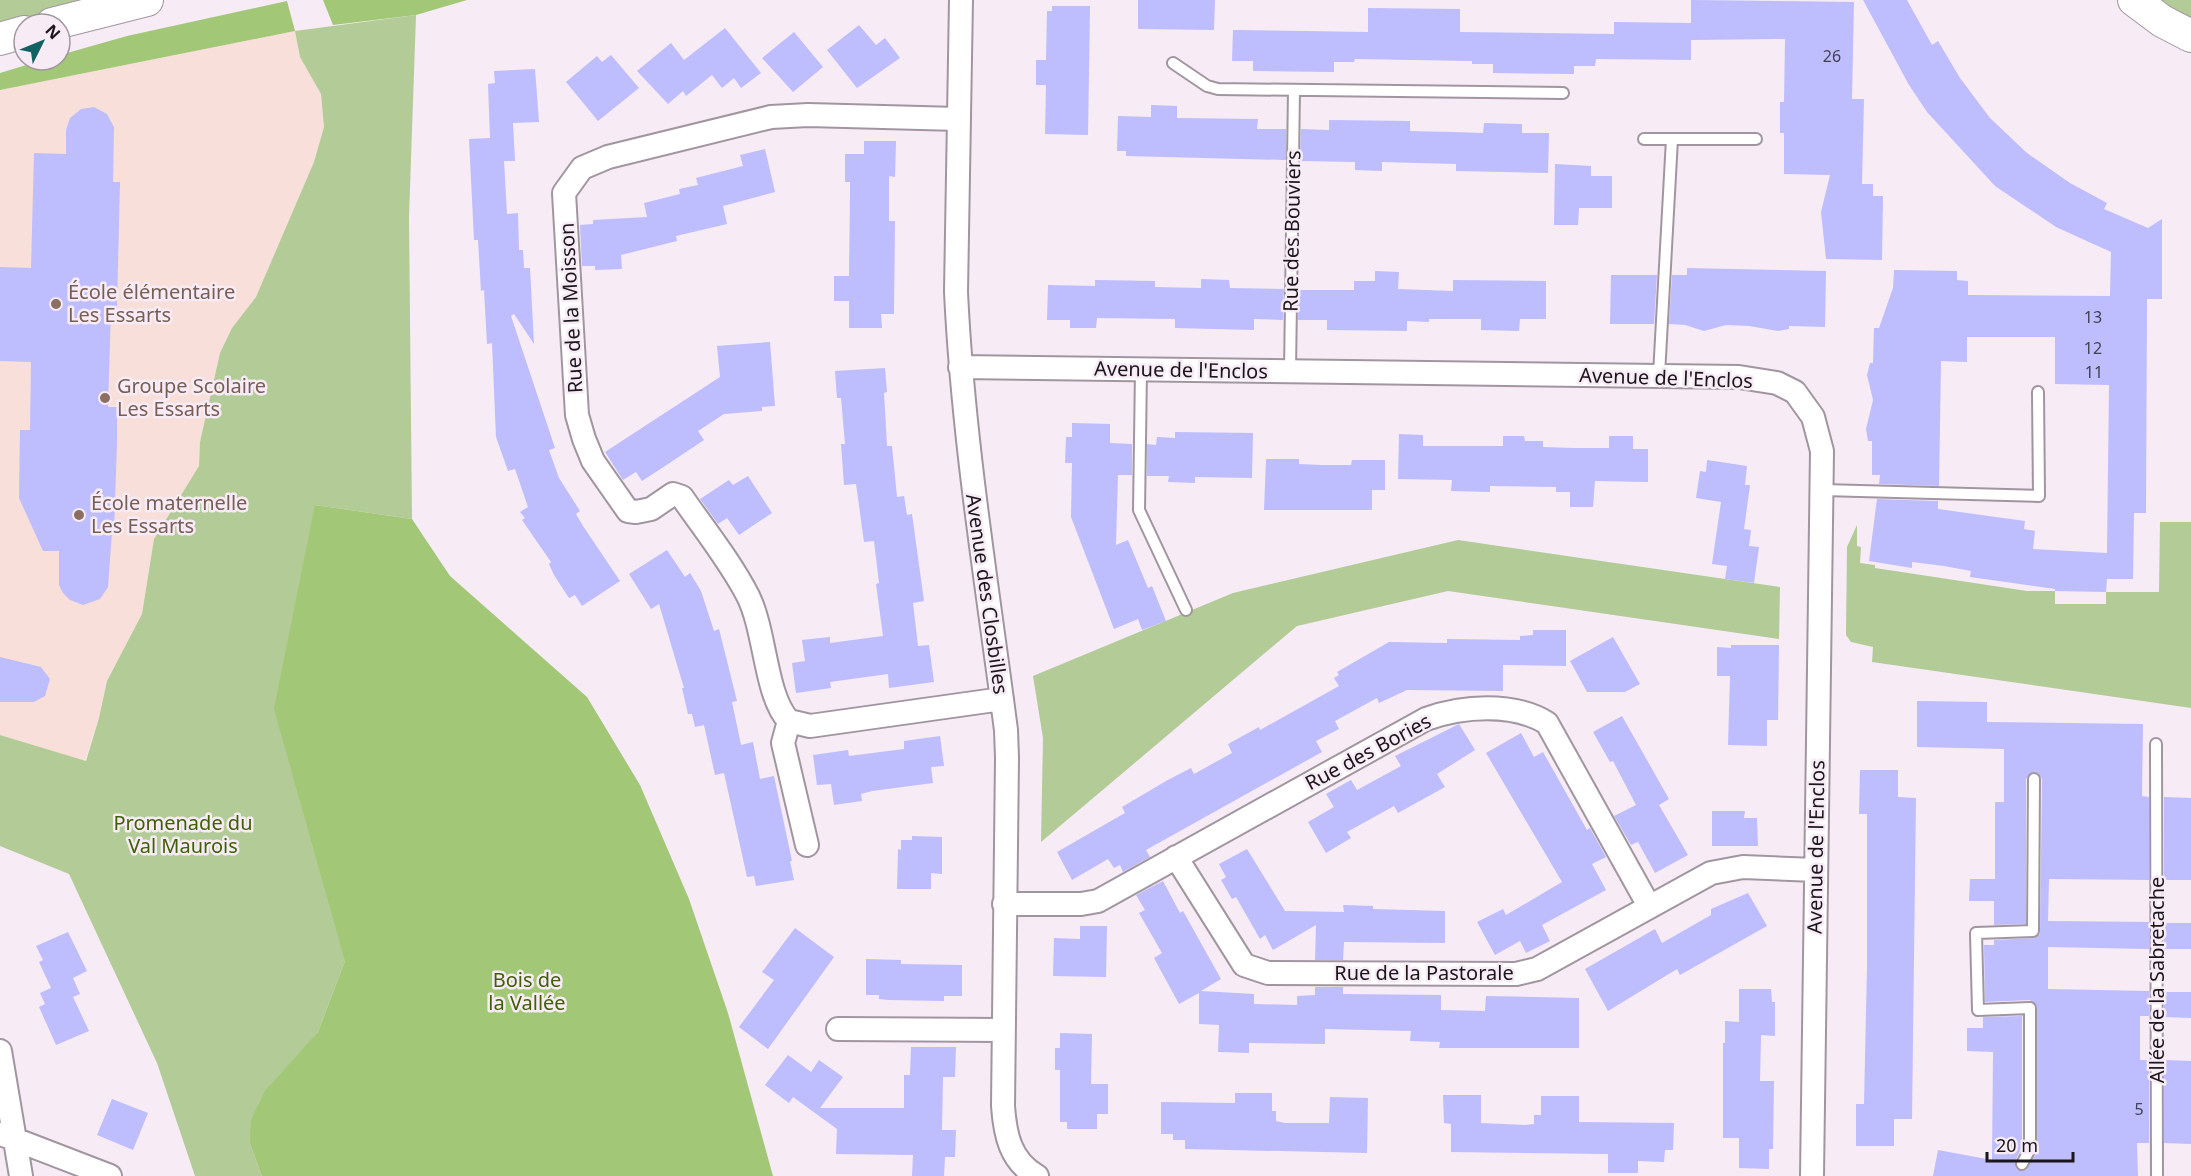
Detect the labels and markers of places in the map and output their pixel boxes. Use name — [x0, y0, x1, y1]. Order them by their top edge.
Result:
place label: École élémentaire Les Essarts — [68, 278, 235, 328]
marker: École élémentaire Les Essarts — [49, 297, 63, 311]
place label: Groupe Scolaire Les Essarts — [117, 372, 266, 422]
marker: Groupe Scolaire Les Essarts — [98, 391, 112, 405]
place label: École maternelle Les Essarts — [91, 489, 247, 539]
marker: École maternelle Les Essarts — [72, 508, 86, 522]

